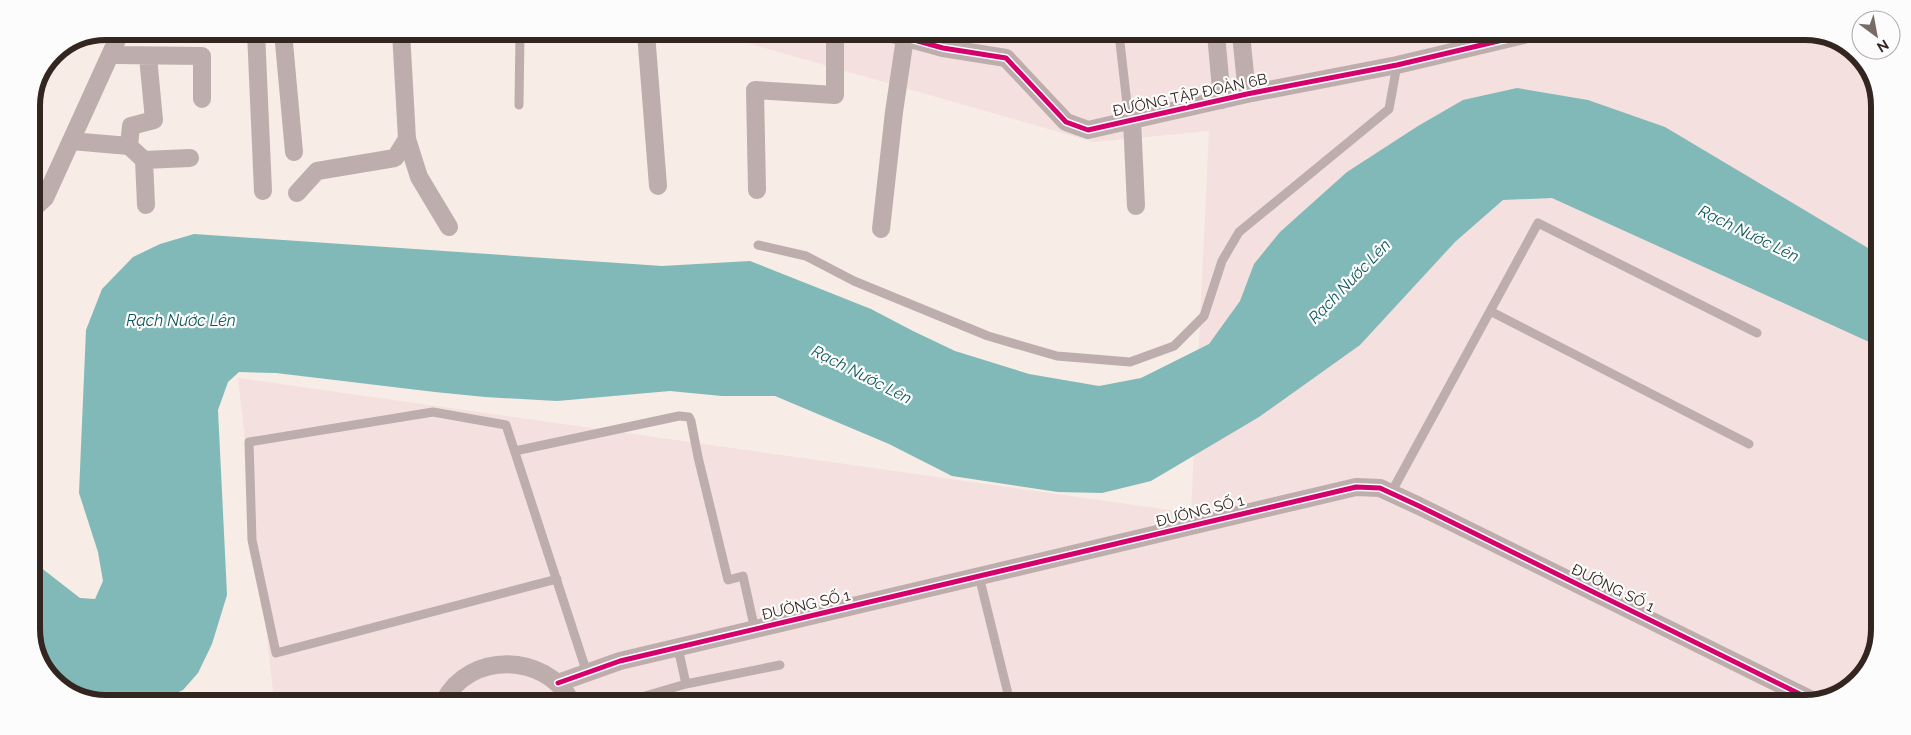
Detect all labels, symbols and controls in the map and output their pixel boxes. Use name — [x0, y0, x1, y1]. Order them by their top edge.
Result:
north arrow — [1851, 10, 1901, 60]
text: N — [1874, 36, 1892, 56]
street label: ĐƯỜNG TẬP ĐOÀN 6B — [1111, 70, 1269, 120]
water label: Rạch Nước Lên — [1695, 201, 1802, 266]
water label: Rạch Nước Lên — [1304, 235, 1394, 327]
water label: Rạch Nước Lên — [126, 311, 236, 330]
water label: Rạch Nước Lên — [809, 341, 915, 408]
street label: ĐƯỜNG SỐ 1 — [1154, 490, 1246, 531]
street label: ĐƯỜNG SỐ 1 — [1569, 559, 1658, 616]
street label: ĐƯỜNG SỐ 1 — [760, 585, 853, 624]

